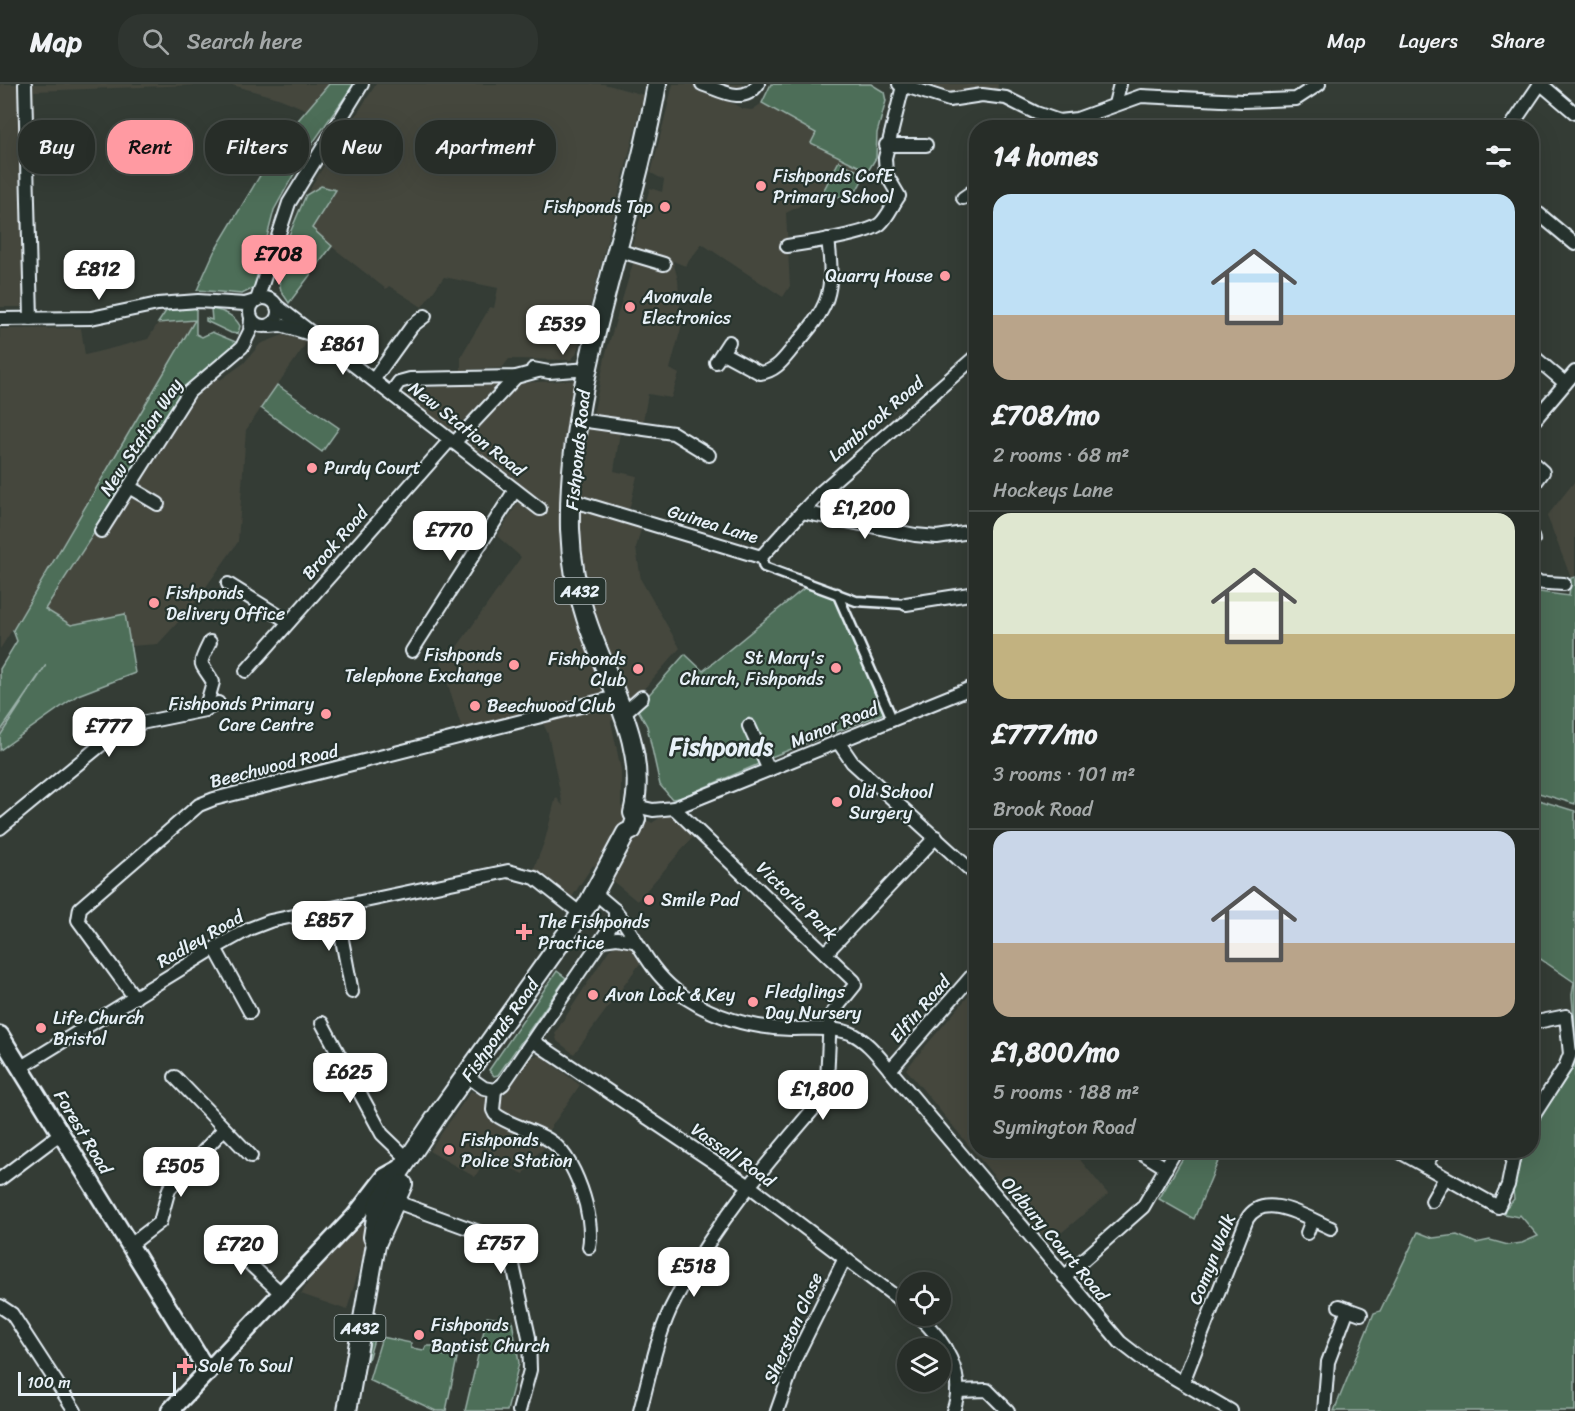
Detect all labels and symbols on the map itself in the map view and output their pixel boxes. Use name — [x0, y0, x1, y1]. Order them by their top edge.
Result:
place label: Fishponds CofE Primary School — [773, 160, 895, 213]
marker: Fishponds CofE Primary School — [754, 179, 768, 193]
place label: Fishponds Tap — [544, 191, 653, 223]
marker: Fishponds Tap — [658, 200, 672, 214]
pin: £708 — [243, 235, 315, 286]
pin: £812 — [63, 250, 135, 301]
place label: Quarry House — [825, 260, 933, 292]
marker: Quarry House — [938, 269, 952, 283]
place label: Avonvale Electronics — [641, 281, 732, 334]
marker: Avonvale Electronics — [623, 300, 637, 314]
pin: £539 — [527, 305, 599, 356]
pin: £861 — [307, 325, 379, 376]
street label: Lambrook Road — [821, 367, 933, 470]
street label: New Station Way — [91, 371, 192, 502]
street label: New Station Road — [401, 373, 534, 486]
street label: Fishponds Road — [556, 387, 600, 512]
place label: Purdy Court — [324, 452, 421, 484]
marker: Purdy Court — [305, 461, 319, 475]
pin: £1,200 — [816, 489, 914, 540]
street label: Guinea Lane — [664, 495, 763, 553]
street label: Brook Road — [294, 498, 377, 587]
pin: £770 — [414, 511, 486, 562]
place label: Fishponds Delivery Office — [166, 577, 285, 630]
road number: A432 — [554, 578, 606, 604]
marker: Fishponds Delivery Office — [147, 596, 161, 610]
place label: Fishponds Telephone Exchange — [344, 639, 503, 692]
place label: St Mary's Church, Fishponds — [680, 642, 825, 695]
place label: Fishponds Club — [548, 643, 627, 696]
marker: Fishponds Telephone Exchange — [507, 658, 521, 672]
marker: St Mary's Church, Fishponds — [829, 661, 843, 675]
marker: Fishponds Club — [631, 662, 645, 676]
place label: Fishponds Primary Care Centre — [169, 688, 315, 741]
place label: Beechwood Club — [487, 690, 616, 722]
street label: Manor Road — [785, 692, 884, 757]
marker: Beechwood Club — [468, 699, 482, 713]
pin: £777 — [73, 707, 145, 758]
marker: Fishponds Primary Care Centre — [319, 707, 333, 721]
district label: Fishponds — [668, 726, 774, 768]
street label: Beechwood Road — [206, 734, 343, 797]
place label: Old School Surgery — [849, 776, 934, 829]
marker: Old School Surgery — [830, 795, 844, 809]
street label: Victoria Park — [748, 853, 846, 949]
place label: Smile Pad — [661, 884, 741, 916]
marker: Smile Pad — [642, 893, 656, 907]
street label: Radley Road — [150, 900, 251, 977]
pin: £857 — [293, 901, 365, 952]
place label: The Fishponds Practice — [538, 906, 650, 959]
marker: The Fishponds Practice — [515, 923, 533, 941]
street label: Elfin Road — [881, 967, 960, 1050]
street label: Fishponds Road — [452, 970, 549, 1089]
place label: Fledglings Day Nursery — [765, 976, 862, 1029]
place label: Avon Lock & Key — [604, 979, 736, 1011]
marker: Avon Lock & Key — [586, 988, 600, 1002]
marker: Fledglings Day Nursery — [746, 995, 760, 1009]
place label: Life Church Bristol — [53, 1002, 144, 1055]
marker: Life Church Bristol — [34, 1021, 48, 1035]
pin: £625 — [314, 1053, 386, 1104]
pin: £1,800 — [774, 1070, 872, 1121]
street label: Forest Road — [45, 1083, 122, 1182]
street label: Vassall Road — [684, 1114, 783, 1197]
place label: Fishponds Police Station — [461, 1124, 573, 1177]
marker: Fishponds Police Station — [442, 1143, 456, 1157]
pin: £505 — [145, 1147, 217, 1198]
street label: Oldbury Court Road — [993, 1169, 1118, 1310]
street label: Comyn Walk — [1179, 1208, 1245, 1309]
pin: £757 — [465, 1224, 537, 1275]
pin: £720 — [205, 1225, 277, 1276]
pin: £518 — [658, 1247, 730, 1298]
street label: Sherston Close — [754, 1267, 832, 1389]
place label: Fishponds Baptist Church — [431, 1309, 550, 1362]
road number: A432 — [334, 1315, 386, 1341]
marker: Fishponds Baptist Church — [412, 1328, 426, 1342]
place label: Sole To Soul — [198, 1350, 293, 1382]
marker: Sole To Soul — [176, 1357, 194, 1375]
scale bar — [18, 1369, 176, 1396]

